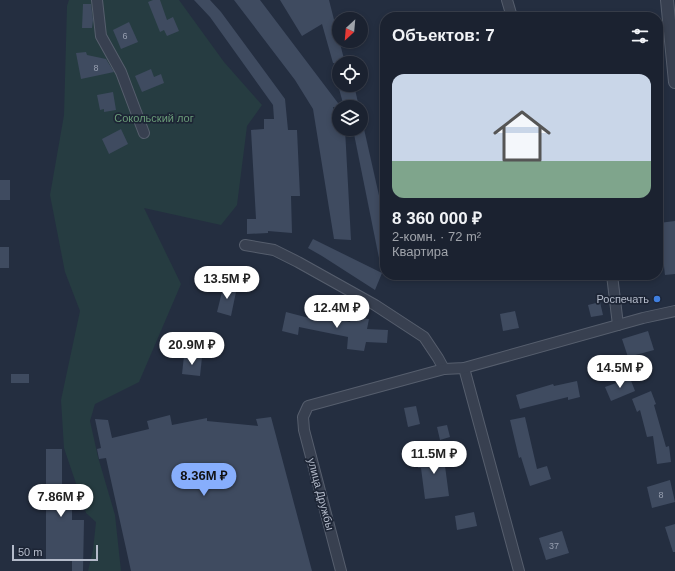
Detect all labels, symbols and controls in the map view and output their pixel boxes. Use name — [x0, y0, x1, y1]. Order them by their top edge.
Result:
north arrow — [332, 12, 368, 48]
map controls — [332, 12, 368, 136]
icon: filters — [629, 25, 651, 47]
text: Объектов: 7 — [392, 26, 495, 45]
house number: 6 — [122, 31, 128, 41]
button: locate — [332, 56, 368, 92]
house number: 8 — [93, 63, 99, 73]
button: layers — [332, 100, 368, 136]
icon: home — [486, 100, 558, 172]
park label: Сокольский лог — [114, 112, 194, 124]
text: 8 360 000 ₽ — [392, 209, 482, 228]
text: 2-комн. · 72 m² — [392, 229, 481, 244]
text: Квартира — [392, 244, 448, 259]
pin: 13.5M ₽ — [190, 266, 264, 300]
text: 13.5M ₽ — [203, 271, 251, 286]
place label: Роспечать — [596, 293, 649, 305]
marker: Роспечать — [652, 294, 662, 304]
pin: 12.4M ₽ — [300, 295, 374, 329]
text: 12.4M ₽ — [313, 300, 361, 315]
pin: 20.9M ₽ — [155, 332, 229, 366]
text: 20.9M ₽ — [168, 337, 216, 352]
pin: 14.5M ₽ — [583, 355, 657, 389]
text: 14.5M ₽ — [596, 360, 644, 375]
pin: 11.5M ₽ — [397, 441, 471, 475]
text: 11.5M ₽ — [411, 446, 457, 461]
street label: улица Дружбы — [306, 457, 336, 531]
pin: 8.36M ₽ — [167, 463, 241, 497]
text: 8.36M ₽ — [180, 468, 228, 483]
pin: 7.86M ₽ — [24, 484, 98, 518]
text: 7.86M ₽ — [37, 489, 85, 504]
house number: 8 — [658, 490, 664, 500]
house number: 37 — [549, 541, 559, 551]
scale bar — [12, 543, 98, 562]
text: 50 m — [18, 546, 42, 558]

